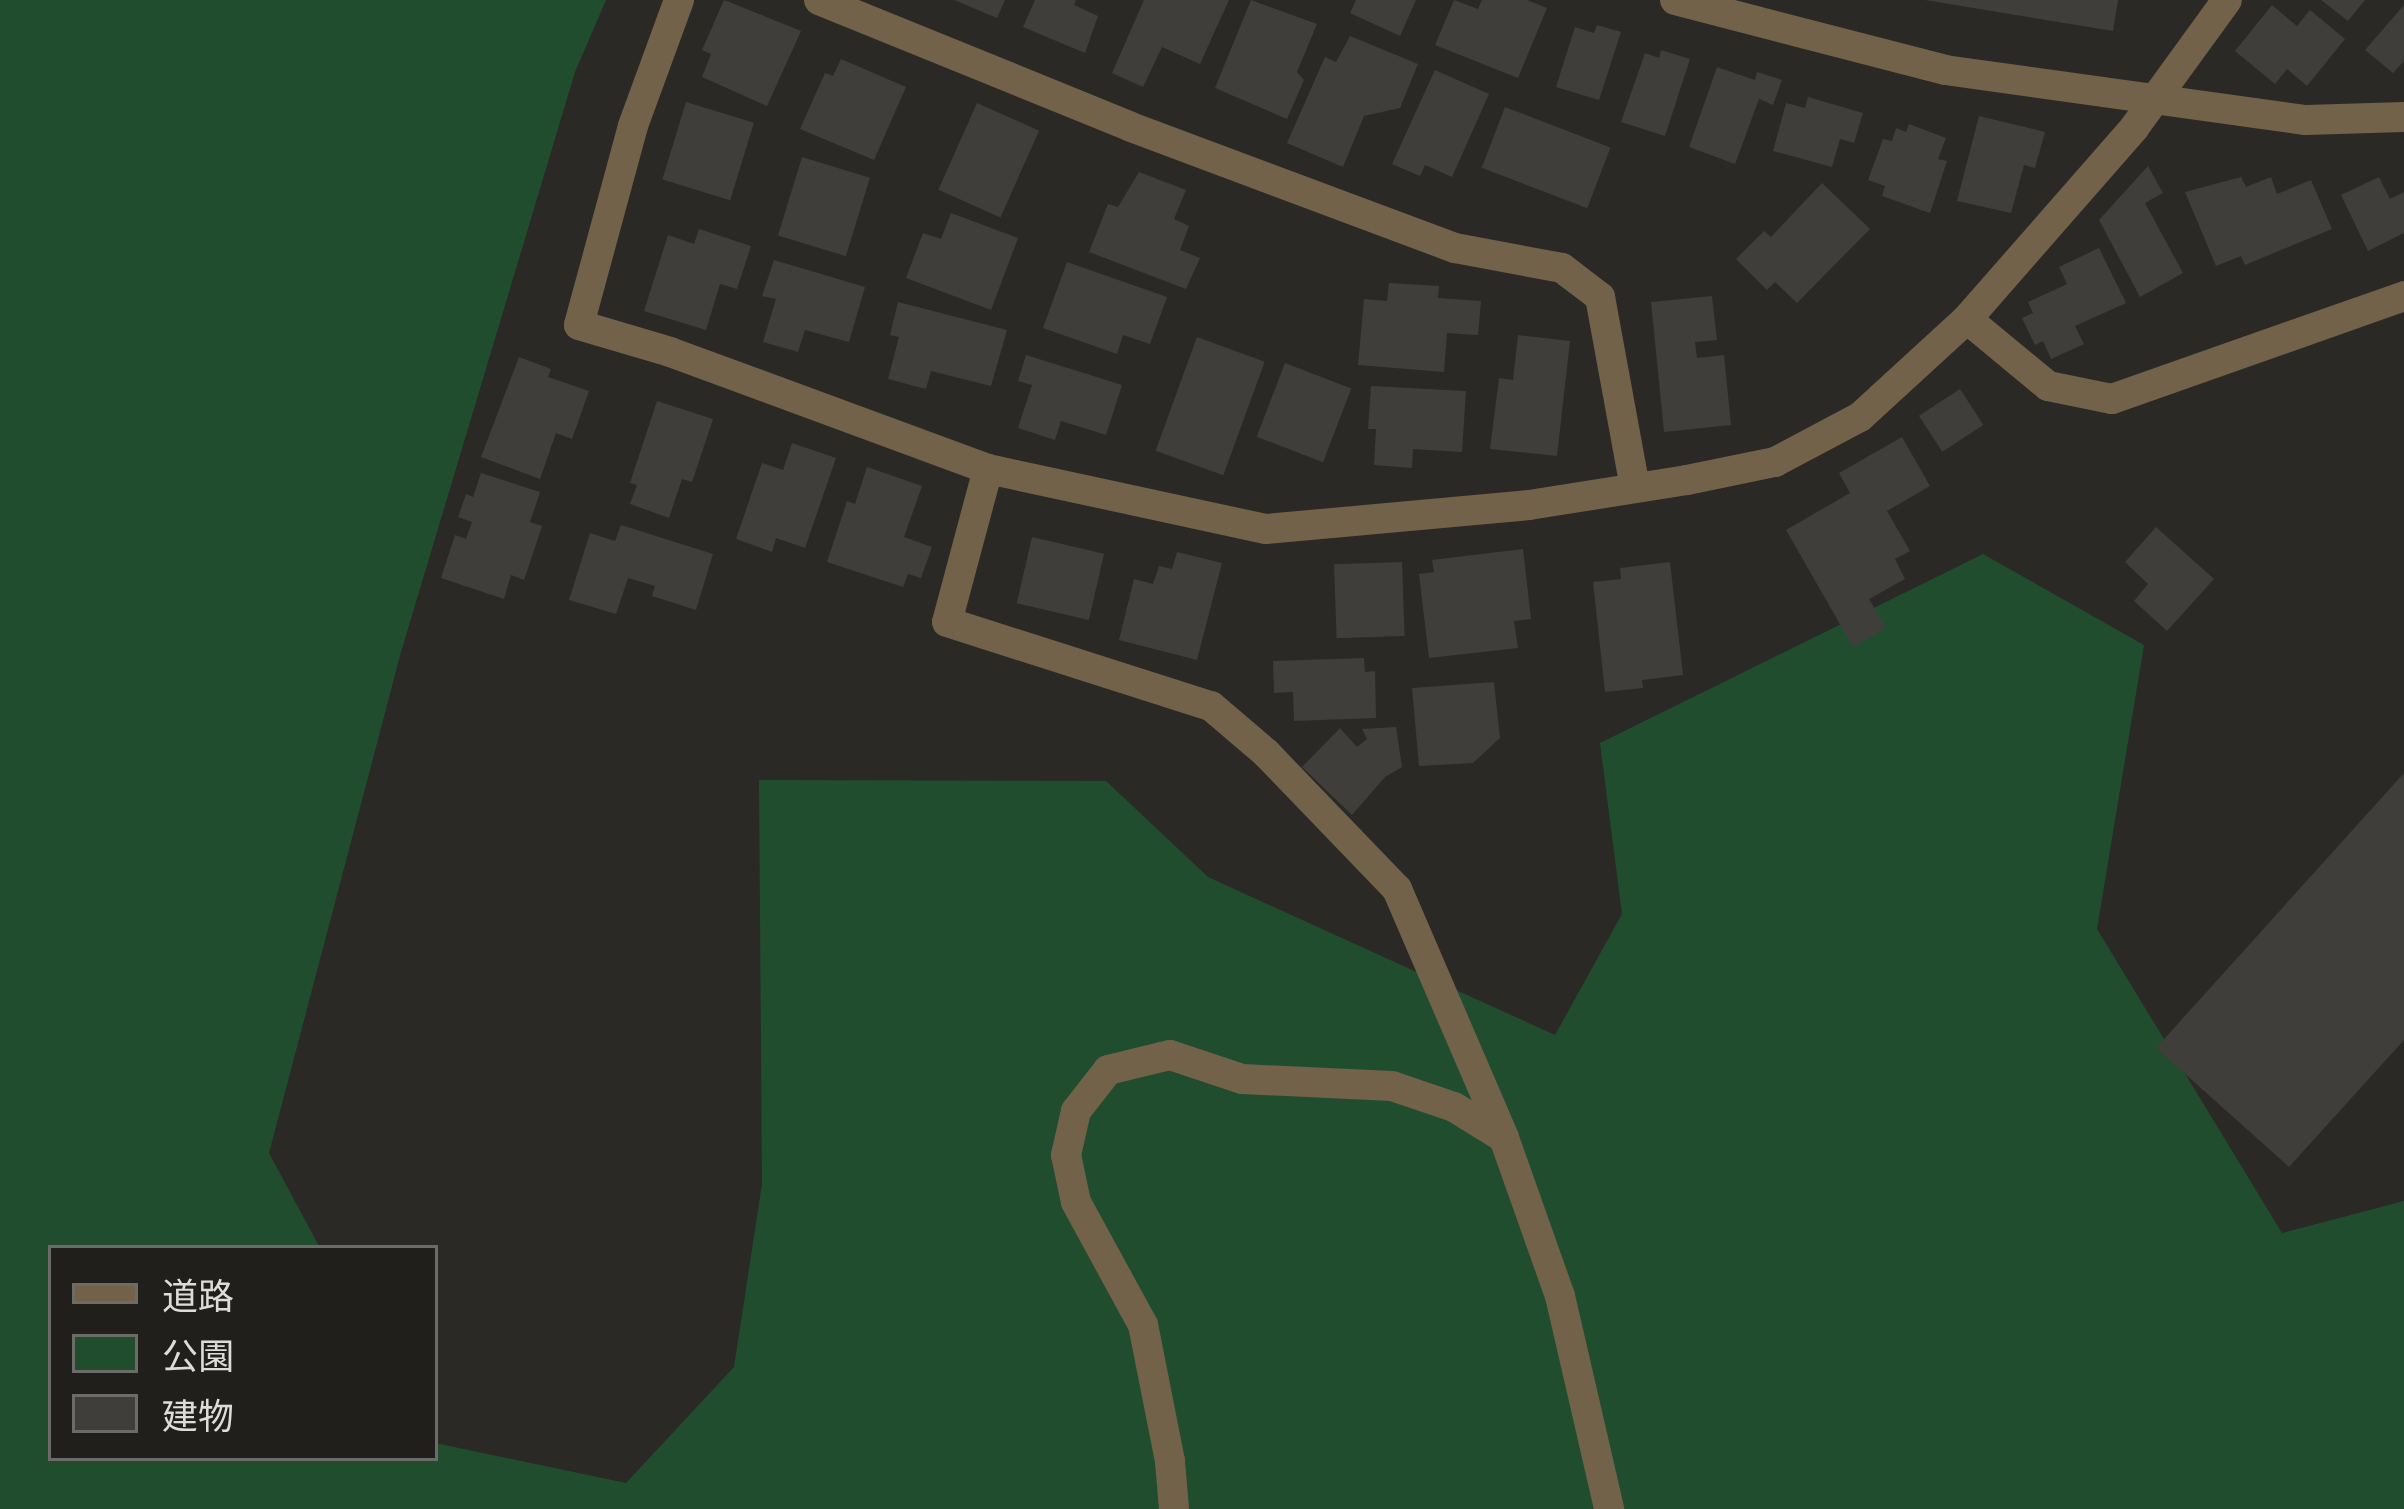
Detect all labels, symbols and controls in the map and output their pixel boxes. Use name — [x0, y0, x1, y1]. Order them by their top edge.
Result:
legend — [48, 1245, 438, 1461]
text: 道路 — [162, 1276, 234, 1317]
text: 公園 — [162, 1336, 234, 1377]
text: 建物 — [162, 1396, 234, 1437]

